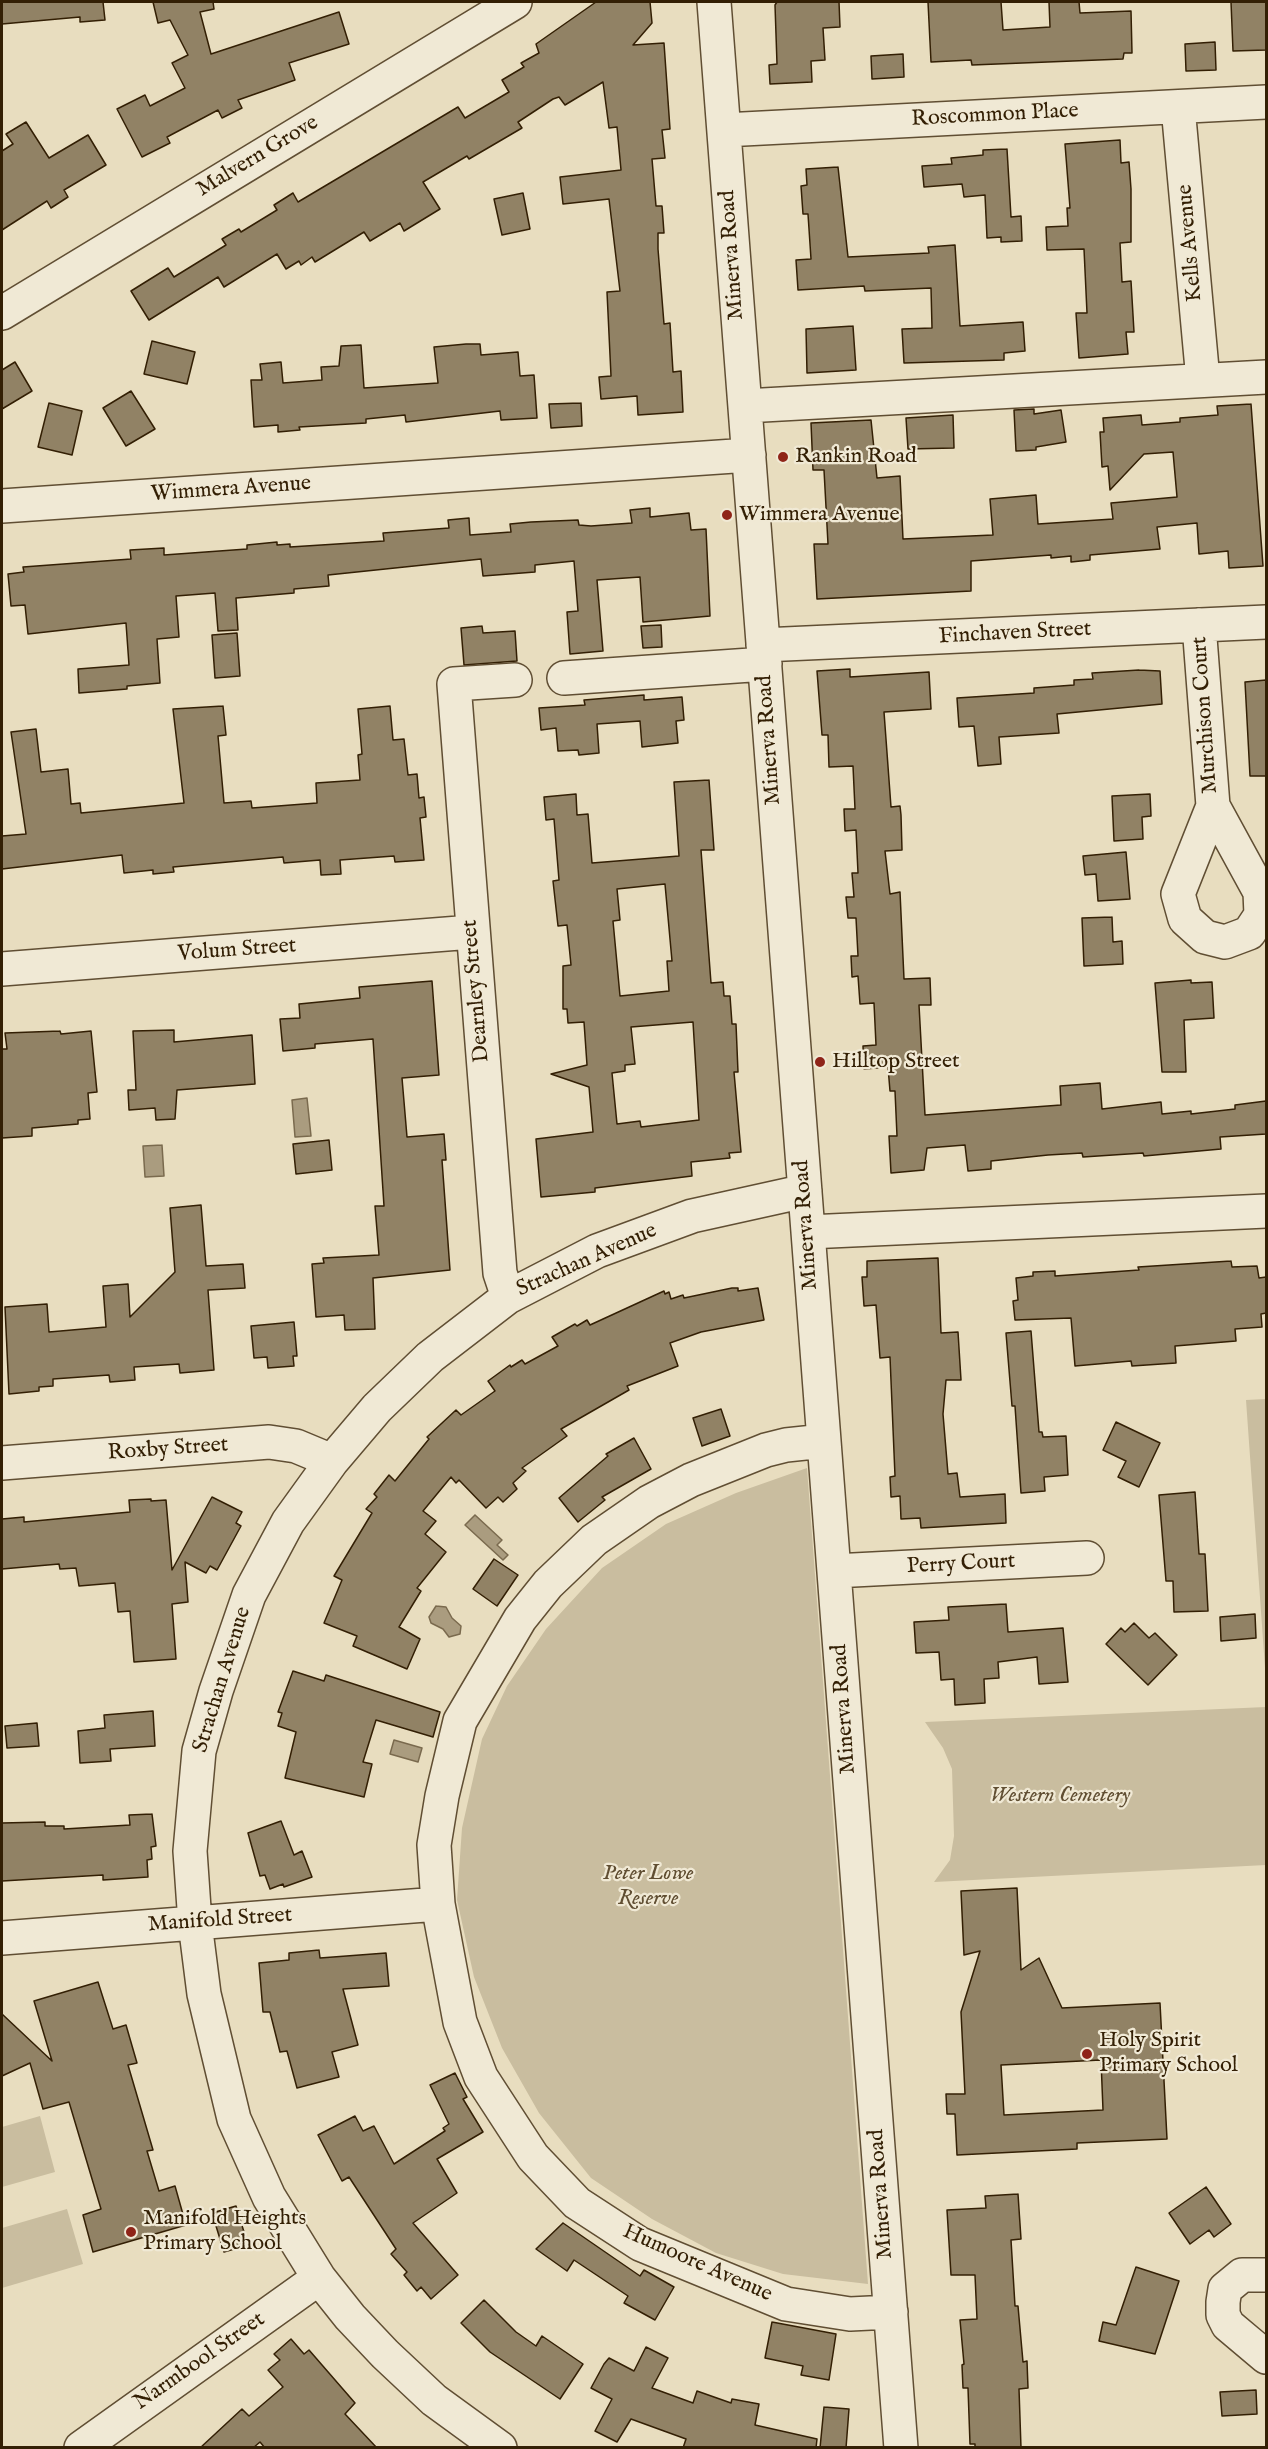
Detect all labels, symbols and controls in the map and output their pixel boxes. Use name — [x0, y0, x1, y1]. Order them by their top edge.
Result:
street label: Roscommon Place — [911, 98, 1079, 134]
street label: Malvern Grove — [192, 110, 324, 204]
street label: Kells Avenue — [1173, 183, 1209, 303]
street label: Minerva Road — [715, 189, 751, 321]
place label: Rankin Road — [795, 444, 917, 470]
marker: Rankin Road — [776, 450, 790, 464]
street label: Wimmera Avenue — [150, 471, 312, 509]
place label: Wimmera Avenue — [739, 502, 899, 528]
marker: Wimmera Avenue — [720, 508, 734, 522]
street label: Finchaven Street — [938, 617, 1092, 651]
street label: Murchison Court — [1187, 635, 1225, 795]
street label: Minerva Road — [752, 674, 788, 806]
street label: Dearnley Street — [458, 918, 496, 1064]
street label: Volum Street — [177, 934, 297, 968]
place label: Hilltop Street — [832, 1049, 960, 1075]
marker: Hilltop Street — [813, 1055, 827, 1069]
street label: Minerva Road — [789, 1159, 825, 1291]
street label: Strachan Avenue — [513, 1218, 661, 1304]
street label: Roxby Street — [107, 1433, 229, 1467]
street label: Perry Court — [906, 1549, 1016, 1581]
street label: Strachan Avenue — [188, 1604, 258, 1756]
street label: Minerva Road — [827, 1643, 863, 1775]
park label: Western Cemetery — [990, 1783, 1130, 1809]
park label: Peter Lowe Reserve — [603, 1861, 693, 1912]
street label: Manifold Street — [147, 1903, 293, 1939]
place label: Holy Spirit Primary School — [1099, 2028, 1238, 2080]
marker: Holy Spirit Primary School — [1080, 2047, 1094, 2061]
street label: Minerva Road — [864, 2128, 900, 2260]
place label: Manifold Heights Primary School — [143, 2206, 306, 2258]
street label: Humoore Avenue — [618, 2219, 776, 2309]
marker: Manifold Heights Primary School — [124, 2225, 138, 2239]
street label: Narmbool Street — [129, 2307, 271, 2417]

